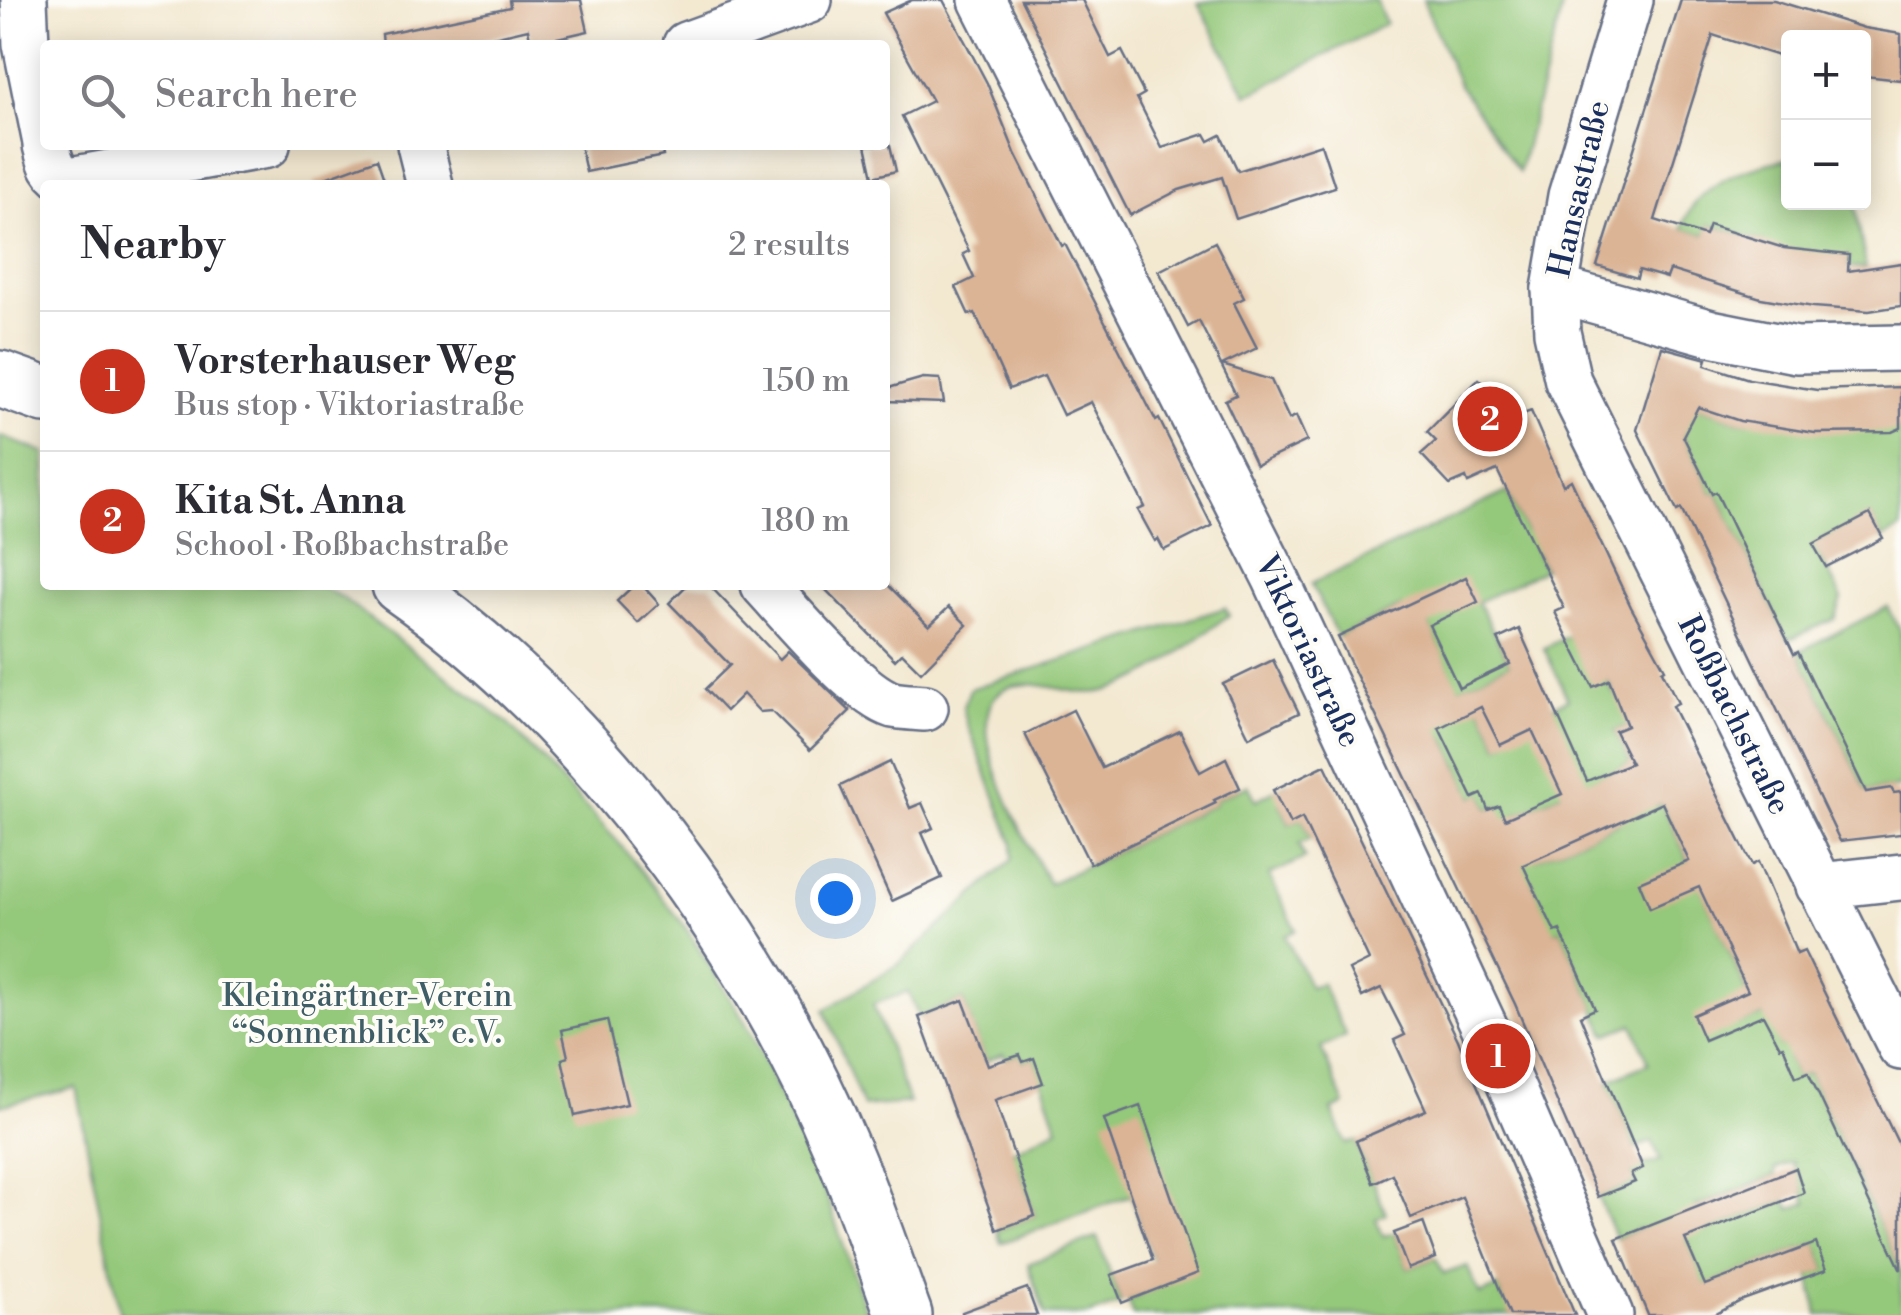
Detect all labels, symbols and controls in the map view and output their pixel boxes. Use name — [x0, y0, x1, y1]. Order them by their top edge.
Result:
map controls — [1781, 30, 1871, 210]
button: + — [1781, 30, 1871, 120]
search box — [40, 40, 890, 150]
icon: search — [75, 68, 130, 123]
text: Search here — [155, 72, 358, 119]
street label: Hansastraße — [1539, 96, 1619, 282]
button: − — [1781, 120, 1871, 210]
text: Nearby — [80, 219, 225, 272]
text: 2 results — [728, 225, 850, 265]
text: Vorsterhauser Weg — [175, 338, 515, 385]
text: 1 — [105, 361, 120, 401]
text: 150 m — [763, 361, 850, 401]
pin: 2 — [1458, 382, 1522, 456]
text: Bus stop · Viktoriastraße — [175, 385, 525, 425]
text: Kita St. Anna — [175, 478, 406, 525]
text: 2 — [102, 501, 123, 541]
text: 180 m — [761, 501, 850, 541]
text: School · Roßbachstraße — [175, 525, 509, 565]
street label: Viktoriastraße — [1245, 547, 1370, 754]
street label: Roßbachstraße — [1669, 609, 1799, 821]
your location — [810, 873, 861, 924]
park label: Kleingärtner-Verein “Sonnenblick” e.V. — [222, 976, 512, 1053]
pin: 1 — [1466, 1018, 1530, 1094]

